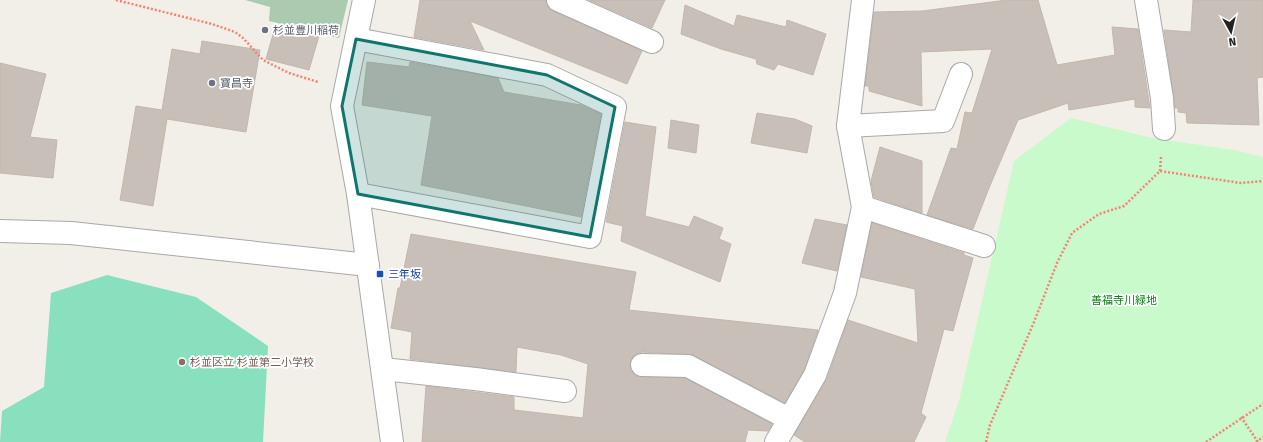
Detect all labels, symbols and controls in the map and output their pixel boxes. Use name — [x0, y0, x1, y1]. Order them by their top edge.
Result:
north arrow — [1211, 12, 1251, 52]
place label: 杉並豊川稲荷 — [273, 24, 339, 37]
marker: 杉並豊川稲荷 — [260, 25, 270, 35]
text: N — [1228, 34, 1237, 48]
place label: 寶昌寺 — [220, 77, 253, 90]
marker: 寶昌寺 — [207, 78, 217, 88]
place label: 三年坂 — [388, 268, 421, 281]
marker: 三年坂 — [375, 269, 385, 279]
park label: 善福寺川緑地 — [1091, 294, 1157, 307]
place label: 杉並区立 杉並第二小学校 — [190, 356, 314, 369]
marker: 杉並区立 杉並第二小学校 — [177, 357, 187, 367]

